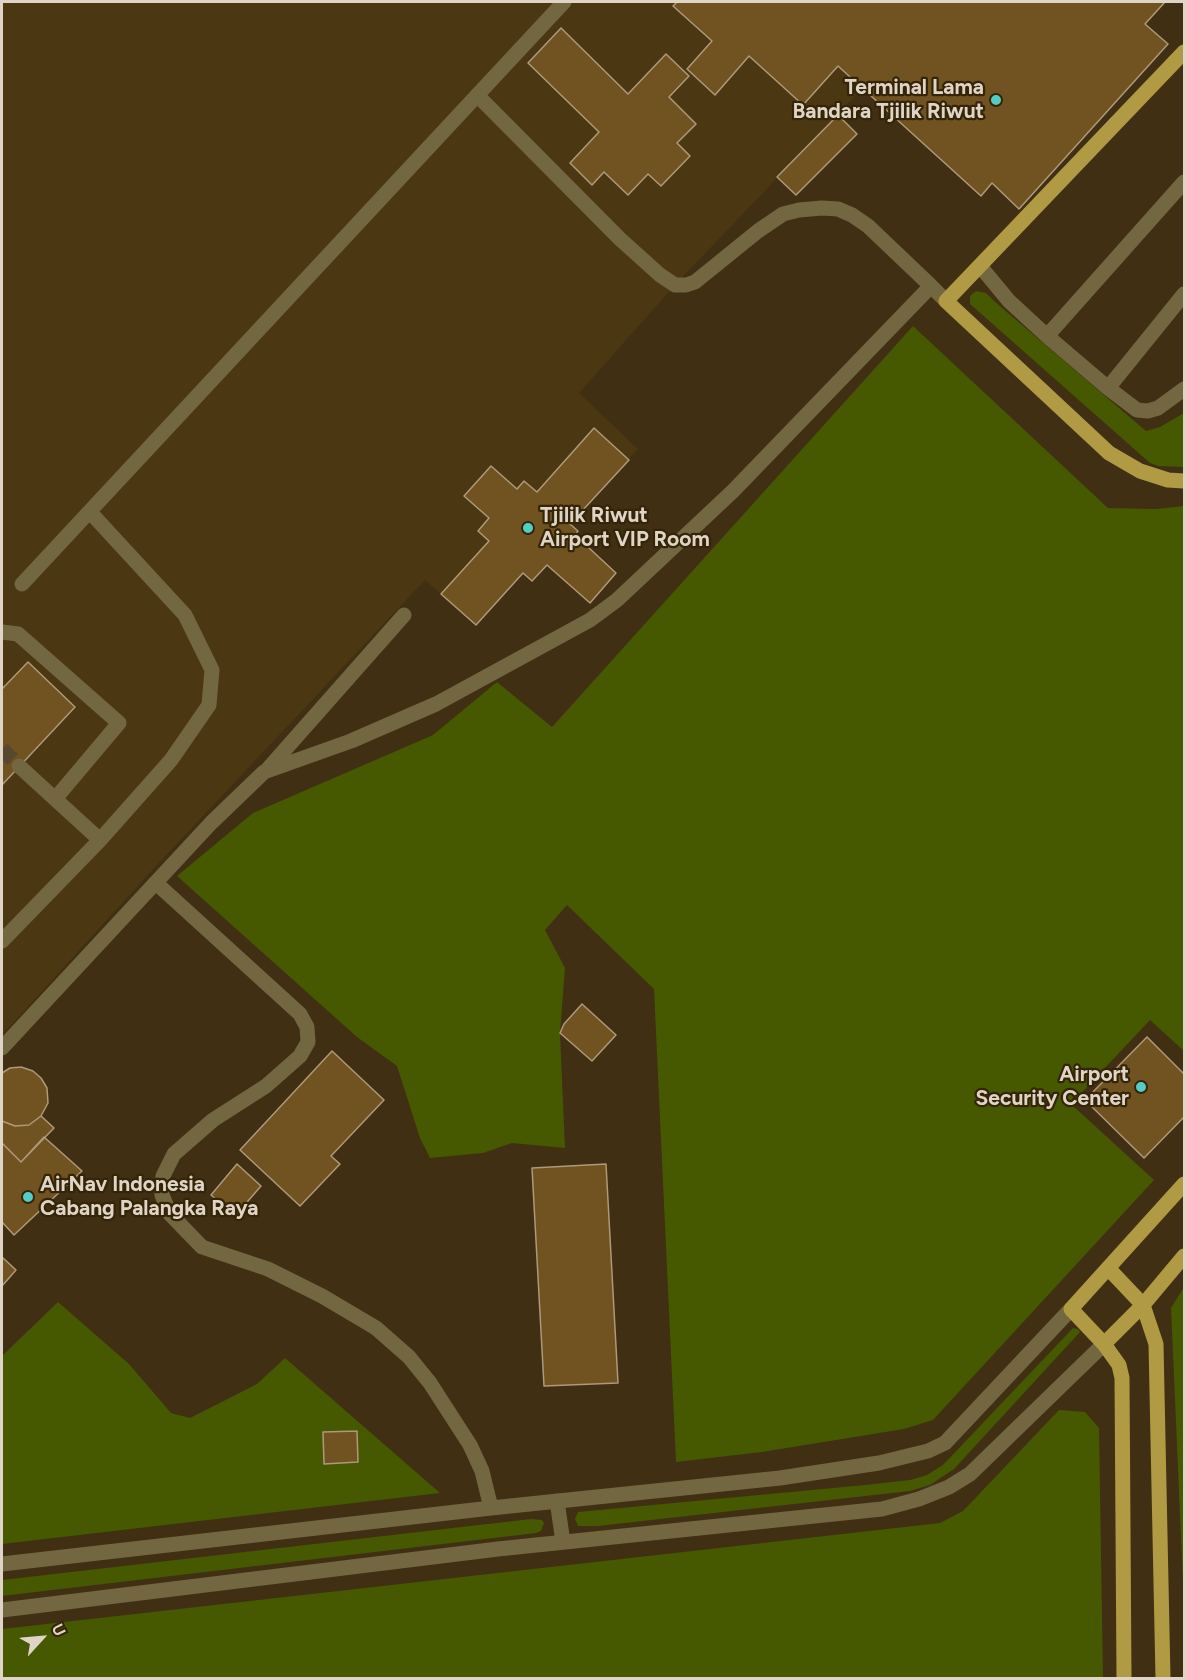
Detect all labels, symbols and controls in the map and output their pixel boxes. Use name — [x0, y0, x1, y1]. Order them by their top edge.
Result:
place label: Terminal Lama Bandara Tjilik Riwut — [792, 75, 984, 125]
marker: Terminal Lama Bandara Tjilik Riwut — [989, 93, 1003, 107]
place label: Tjilik Riwut Airport VIP Room — [540, 503, 710, 553]
marker: Tjilik Riwut Airport VIP Room — [521, 521, 535, 535]
place label: Airport Security Center — [976, 1062, 1129, 1112]
marker: Airport Security Center — [1134, 1080, 1148, 1094]
place label: AirNav Indonesia Cabang Palangka Raya — [40, 1172, 259, 1222]
marker: AirNav Indonesia Cabang Palangka Raya — [21, 1190, 35, 1204]
north arrow — [12, 1608, 72, 1668]
text: U — [48, 1621, 70, 1639]

